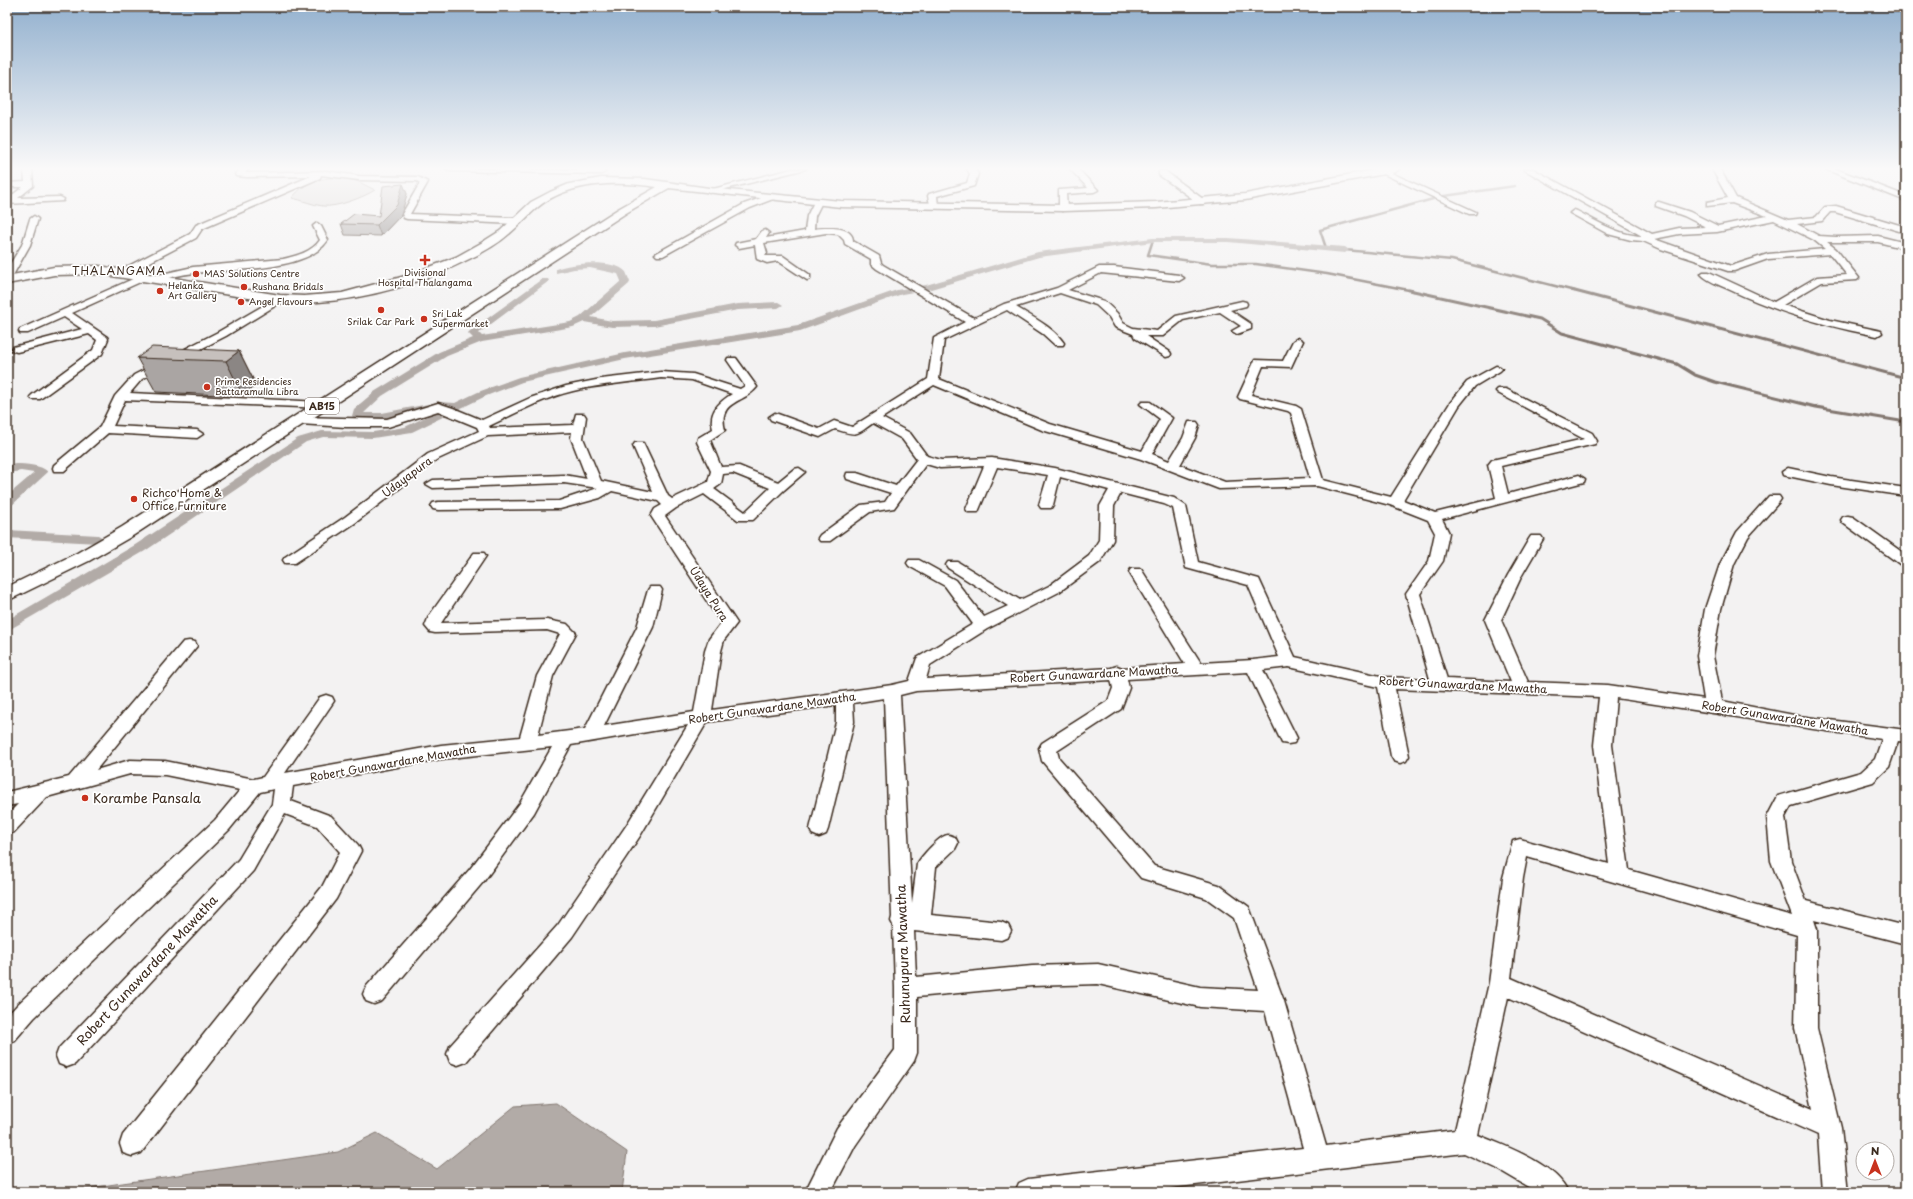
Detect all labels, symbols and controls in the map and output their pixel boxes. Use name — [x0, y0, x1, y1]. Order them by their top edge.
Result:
marker: Divisional Hospital Thalangama — [419, 254, 431, 266]
district label: THALANGAMA — [72, 262, 166, 279]
place label: Divisional Hospital Thalangama — [378, 265, 472, 289]
place label: MAS Solutions Centre — [204, 266, 300, 280]
marker: MAS Solutions Centre — [191, 269, 201, 279]
place label: Helanka Art Gallery — [168, 278, 217, 302]
place label: Rushana Bridals — [252, 279, 323, 293]
marker: Rushana Bridals — [239, 282, 249, 292]
marker: Helanka Art Gallery — [155, 286, 165, 296]
place label: Angel Flavours — [249, 294, 313, 308]
marker: Angel Flavours — [236, 297, 246, 307]
marker: Srilak Car Park — [376, 305, 386, 315]
place label: Sri Lak Supermarket — [432, 306, 489, 330]
place label: Srilak Car Park — [347, 314, 415, 328]
marker: Sri Lak Supermarket — [419, 314, 429, 324]
place label: Prime Residencies Battaramulla Libra — [215, 374, 299, 398]
marker: Prime Residencies Battaramulla Libra — [202, 382, 212, 392]
road number: AB15 — [305, 398, 339, 414]
street label: Udayapura — [378, 452, 436, 501]
place label: Richco Home & Office Furniture — [142, 484, 227, 514]
marker: Richco Home & Office Furniture — [129, 494, 139, 504]
street label: Udaya Pura — [686, 563, 733, 625]
street label: Robert Gunawardane Mawatha — [1009, 661, 1179, 686]
street label: Robert Gunawardane Mawatha — [1378, 672, 1548, 697]
street label: Robert Gunawardane Mawatha — [687, 687, 857, 728]
street label: Robert Gunawardane Mawatha — [1701, 696, 1870, 739]
street label: Robert Gunawardane Mawatha — [308, 739, 477, 786]
place label: Korambe Pansala — [93, 788, 202, 807]
marker: Korambe Pansala — [80, 793, 90, 803]
street label: Ruhunupura Mawatha — [891, 883, 914, 1024]
street label: Robert Gunawardane Mawatha — [72, 890, 222, 1049]
north arrow — [1855, 1141, 1895, 1181]
text: N — [1871, 1142, 1880, 1159]

